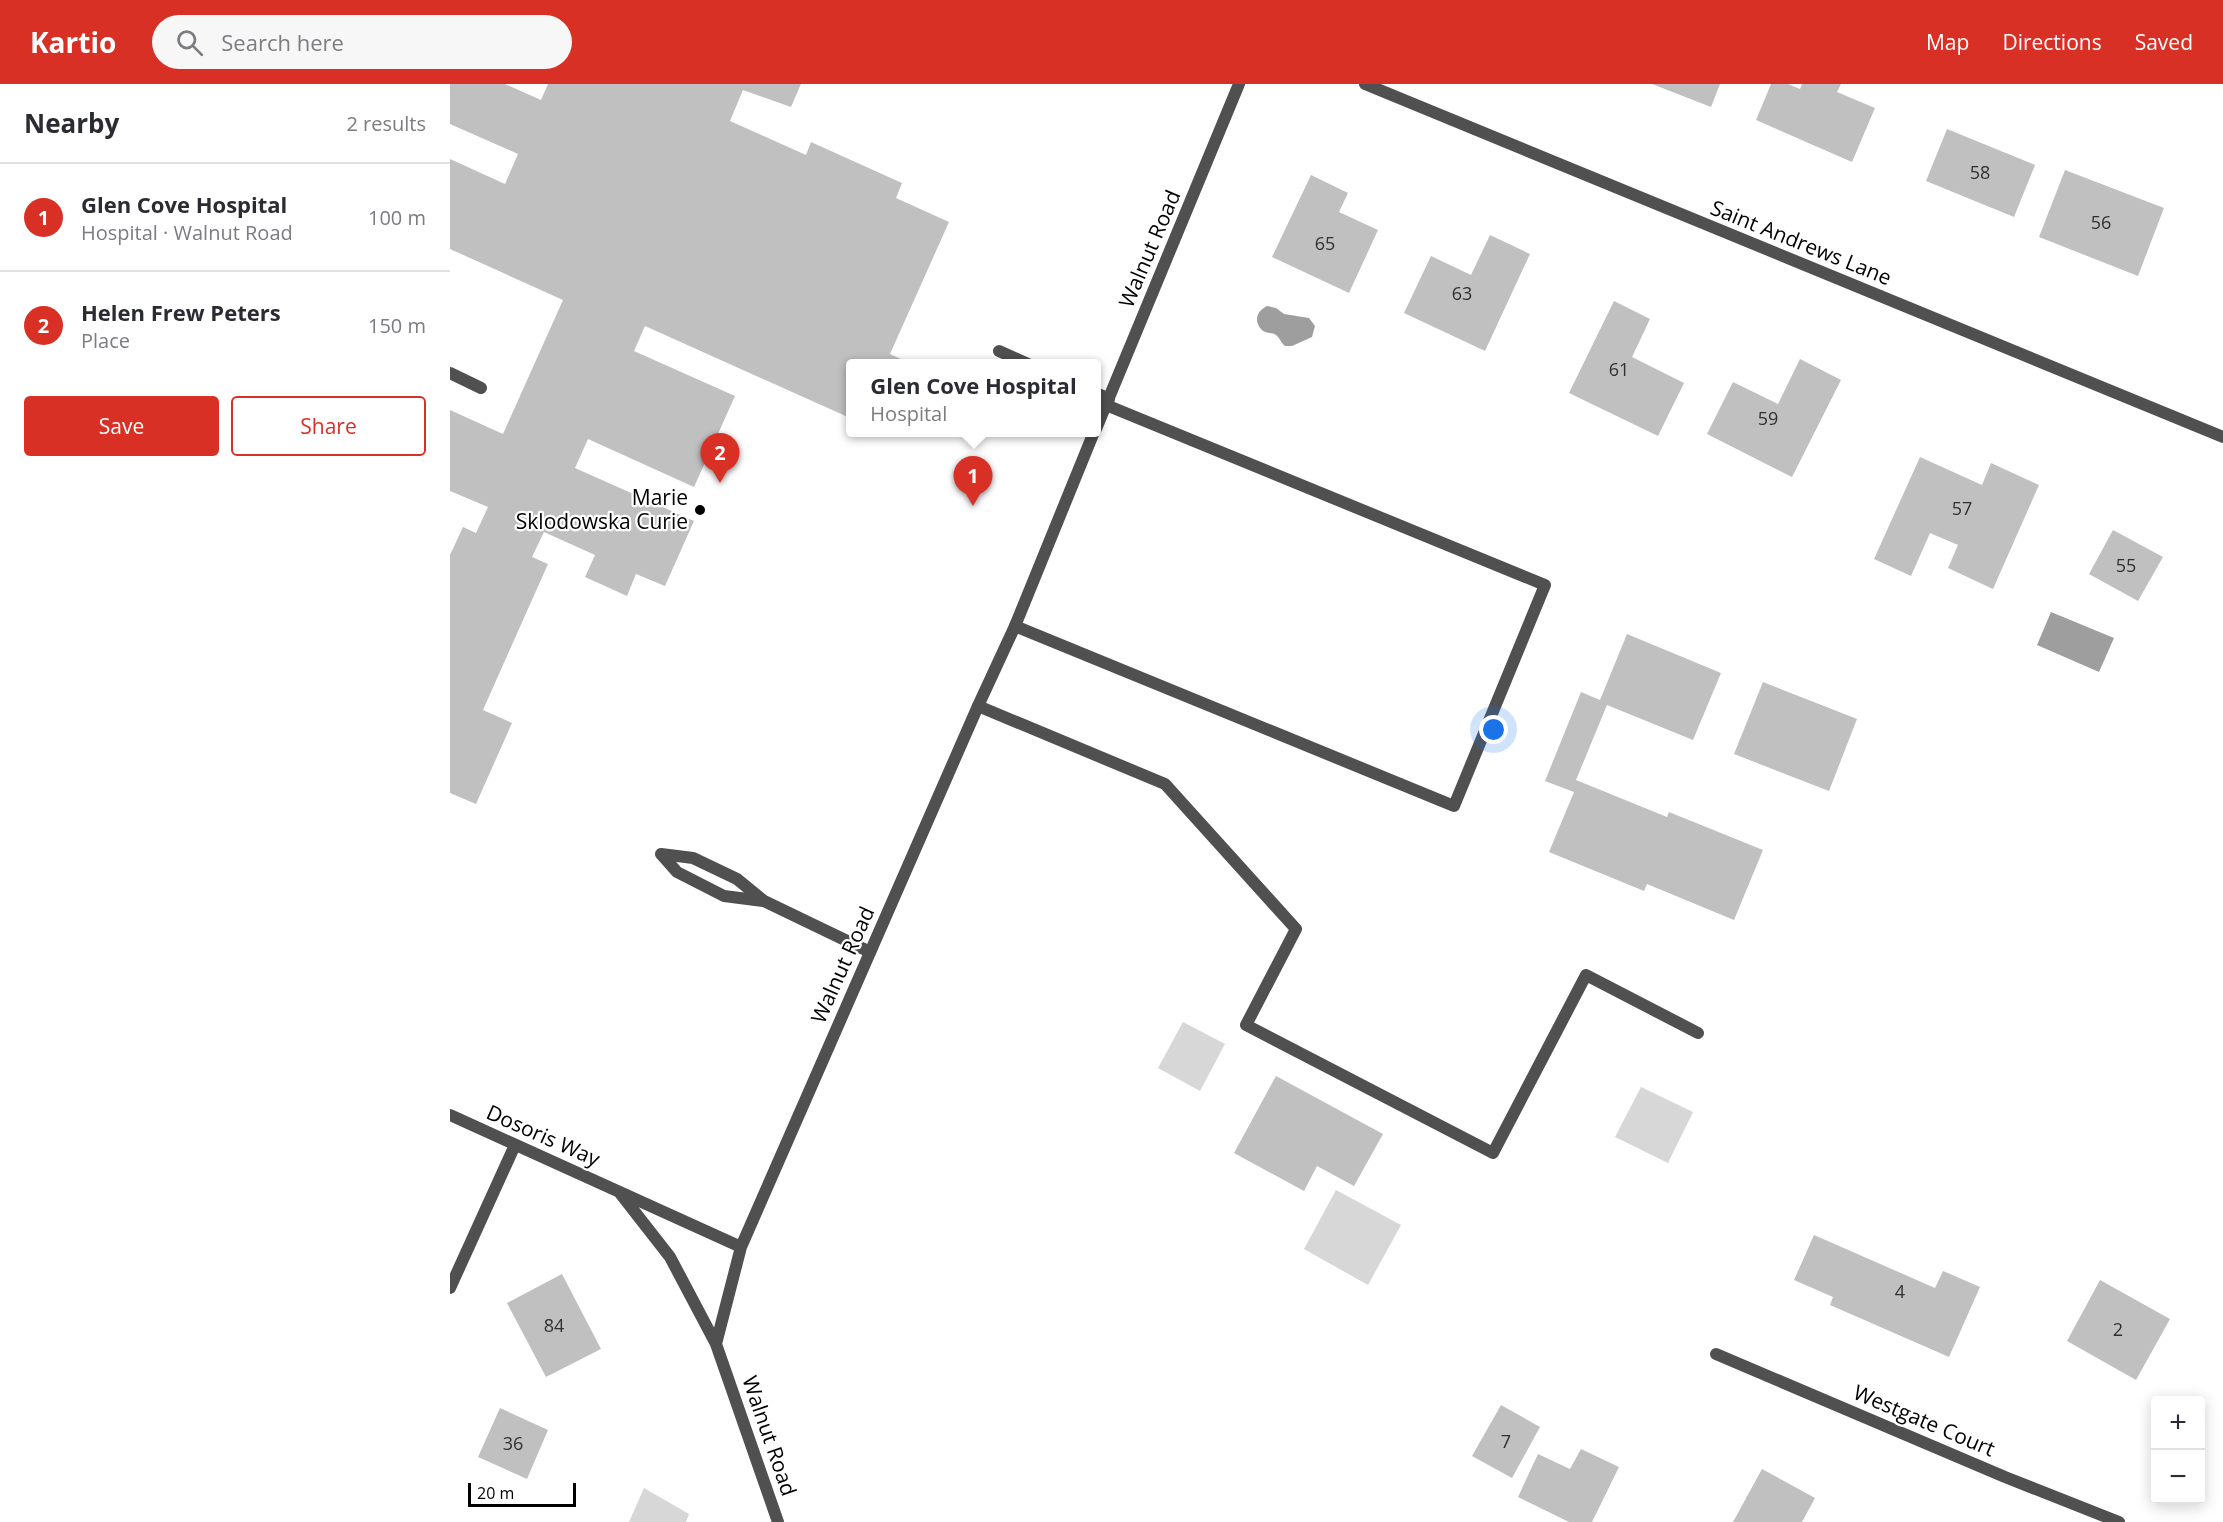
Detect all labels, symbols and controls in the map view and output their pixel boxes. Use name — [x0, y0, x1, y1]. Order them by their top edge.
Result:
search box — [152, 15, 572, 69]
text: Kartio — [30, 23, 116, 61]
icon: search — [173, 26, 206, 59]
text: Search here — [221, 27, 344, 57]
text: Map — [1926, 28, 1969, 56]
text: Directions — [2002, 28, 2102, 56]
text: Saved — [2135, 28, 2193, 56]
text: Nearby — [24, 105, 119, 141]
text: 2 results — [346, 110, 426, 137]
house number: 58 — [1970, 160, 1990, 184]
street label: Walnut Road — [1112, 186, 1186, 312]
text: Glen Cove Hospital — [81, 189, 287, 219]
street label: Saint Andrews Lane — [1707, 193, 1896, 291]
text: 1 — [38, 204, 49, 231]
text: 100 m — [368, 204, 426, 231]
house number: 56 — [2091, 210, 2111, 234]
text: Hospital · Walnut Road — [81, 219, 293, 246]
house number: 65 — [1315, 231, 1335, 255]
house number: 63 — [1452, 281, 1472, 305]
text: Helen Frew Peters — [81, 297, 281, 327]
text: 2 — [38, 312, 49, 339]
text: 150 m — [368, 312, 426, 339]
text: Place — [81, 327, 130, 354]
house number: 61 — [1609, 357, 1629, 381]
popup — [846, 359, 1101, 437]
text: Glen Cove Hospital — [870, 370, 1077, 400]
button: Save — [24, 396, 219, 456]
button: Share — [231, 396, 426, 456]
text: Hospital — [870, 400, 947, 427]
house number: 59 — [1758, 406, 1778, 430]
pin: 2 — [700, 434, 740, 483]
pin: 1 — [954, 456, 992, 506]
place label: Marie Sklodowska Curie — [516, 483, 688, 535]
house number: 57 — [1952, 496, 1972, 520]
marker: Marie Sklodowska Curie — [693, 503, 707, 517]
house number: 55 — [2116, 553, 2136, 577]
your location — [1479, 715, 1508, 744]
street label: Walnut Road — [804, 902, 880, 1027]
street label: Dosoris Way — [482, 1098, 605, 1173]
house number: 4 — [1895, 1279, 1905, 1303]
house number: 84 — [544, 1313, 564, 1337]
house number: 2 — [2113, 1317, 2123, 1341]
street label: Walnut Road — [736, 1372, 804, 1499]
street label: Westgate Court — [1849, 1378, 1999, 1463]
map controls — [2151, 1396, 2205, 1504]
button: + — [2151, 1396, 2205, 1450]
house number: 7 — [1501, 1429, 1511, 1453]
house number: 36 — [503, 1431, 523, 1455]
button: − — [2151, 1450, 2205, 1504]
scale bar — [468, 1480, 576, 1508]
text: 20 m — [477, 1482, 514, 1504]

